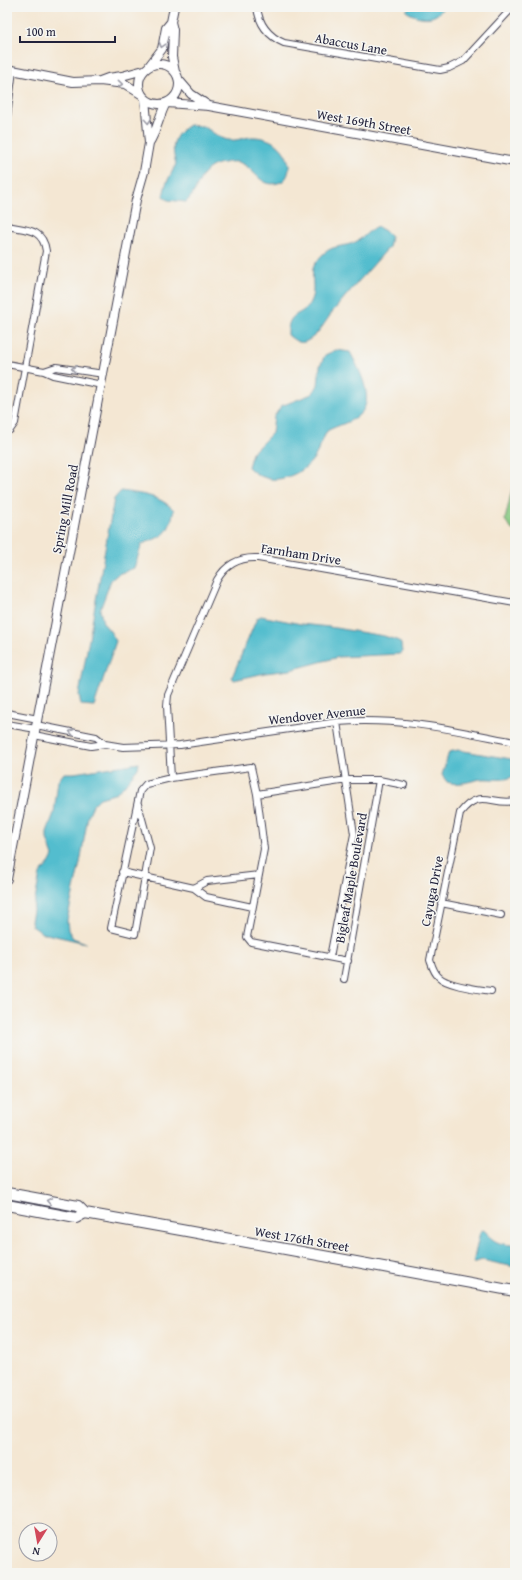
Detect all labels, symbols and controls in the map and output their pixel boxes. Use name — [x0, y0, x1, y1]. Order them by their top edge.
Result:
scale bar — [20, 18, 115, 44]
text: 100 m — [26, 23, 56, 40]
street label: Abaccus Lane — [313, 28, 389, 60]
one-way arrow — [158, 41, 167, 48]
one-way arrow — [117, 80, 123, 89]
street label: West 169th Street — [315, 104, 413, 140]
one-way arrow — [143, 118, 152, 124]
one-way arrow — [71, 365, 77, 374]
street label: Spring Mill Road — [47, 463, 83, 555]
street label: Farnham Drive — [260, 538, 342, 570]
street label: Wendover Avenue — [267, 700, 367, 730]
one-way arrow — [69, 729, 75, 737]
street label: Bigleaf Maple Boulevard — [330, 811, 372, 945]
street label: Cayuga Drive — [416, 854, 448, 928]
one-way arrow — [46, 1197, 53, 1206]
street label: West 176th Street — [253, 1221, 351, 1257]
north arrow — [18, 1522, 58, 1562]
text: N — [30, 1543, 41, 1560]

